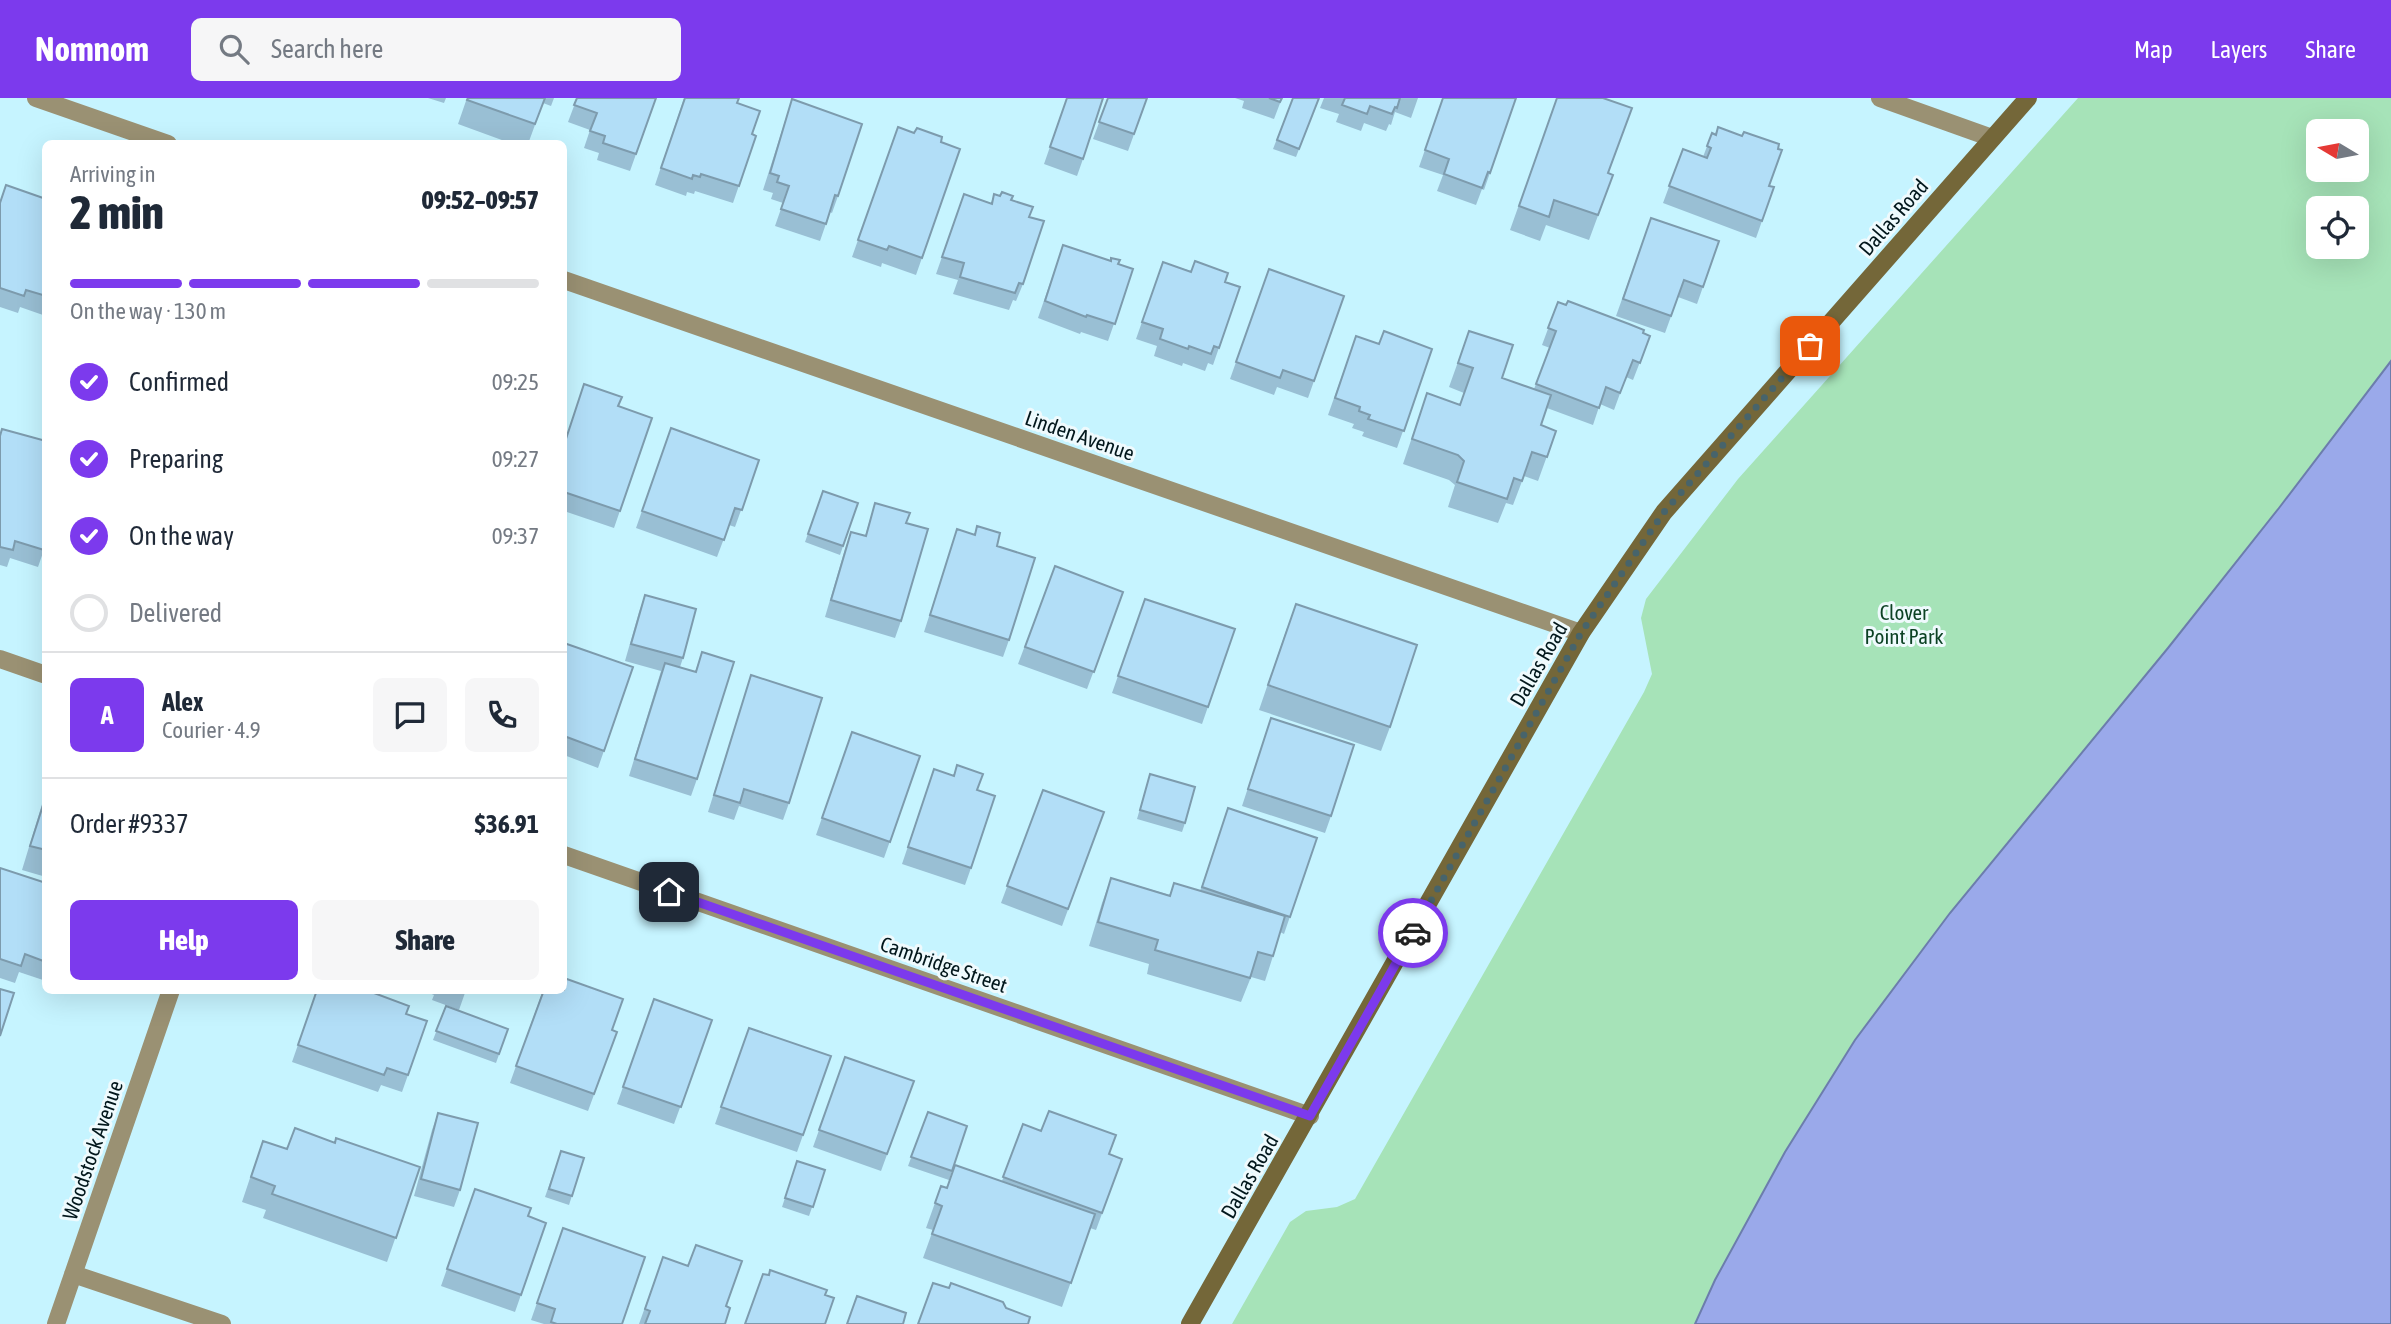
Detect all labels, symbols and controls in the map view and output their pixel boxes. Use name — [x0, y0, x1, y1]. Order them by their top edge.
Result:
search box — [191, 18, 681, 81]
text: Nomnom — [35, 30, 149, 68]
icon: search — [215, 30, 253, 68]
text: Search here — [271, 34, 383, 64]
text: Map — [2134, 36, 2173, 63]
text: Layers — [2211, 36, 2267, 63]
text: Share — [2305, 36, 2356, 63]
north arrow — [2306, 119, 2370, 182]
map controls — [2306, 119, 2369, 259]
text: Arriving in — [70, 161, 156, 187]
street label: Dallas Road — [1853, 174, 1933, 260]
text: 09:52–09:57 — [422, 185, 539, 215]
text: 2 min — [70, 186, 164, 239]
button: locate — [2306, 196, 2369, 259]
text: On the way · 130 m — [70, 298, 226, 324]
pin — [1780, 316, 1840, 376]
icon: bag — [1791, 327, 1829, 365]
icon: check — [70, 363, 108, 401]
text: Confirmed — [129, 367, 229, 397]
text: 09:25 — [492, 369, 539, 395]
street label: Linden Avenue — [1022, 405, 1138, 465]
icon: check — [70, 440, 108, 478]
text: Preparing — [129, 444, 223, 474]
text: 09:27 — [492, 446, 539, 472]
icon: check — [70, 517, 108, 555]
text: On the way — [129, 521, 234, 551]
text: 09:37 — [492, 523, 539, 549]
text: Delivered — [129, 598, 222, 628]
park label: Clover Point Park — [1865, 600, 1943, 648]
street label: Dallas Road — [1504, 618, 1572, 710]
button: chat — [373, 678, 447, 752]
button: phone — [465, 678, 539, 752]
text: Alex — [162, 687, 203, 717]
text: A — [101, 700, 113, 730]
text: Courier · 4.9 — [162, 717, 261, 743]
text: Order #9337 — [70, 809, 189, 839]
text: $36.91 — [475, 809, 539, 839]
pin — [639, 862, 699, 922]
icon: home — [650, 873, 688, 911]
courier — [1378, 898, 1448, 968]
button: Help — [70, 900, 298, 980]
button: Share — [312, 900, 539, 980]
icon: car — [1394, 914, 1432, 952]
street label: Cambridge Street — [878, 931, 1010, 997]
street label: Woodstock Avenue — [57, 1077, 127, 1223]
street label: Dallas Road — [1215, 1130, 1283, 1222]

